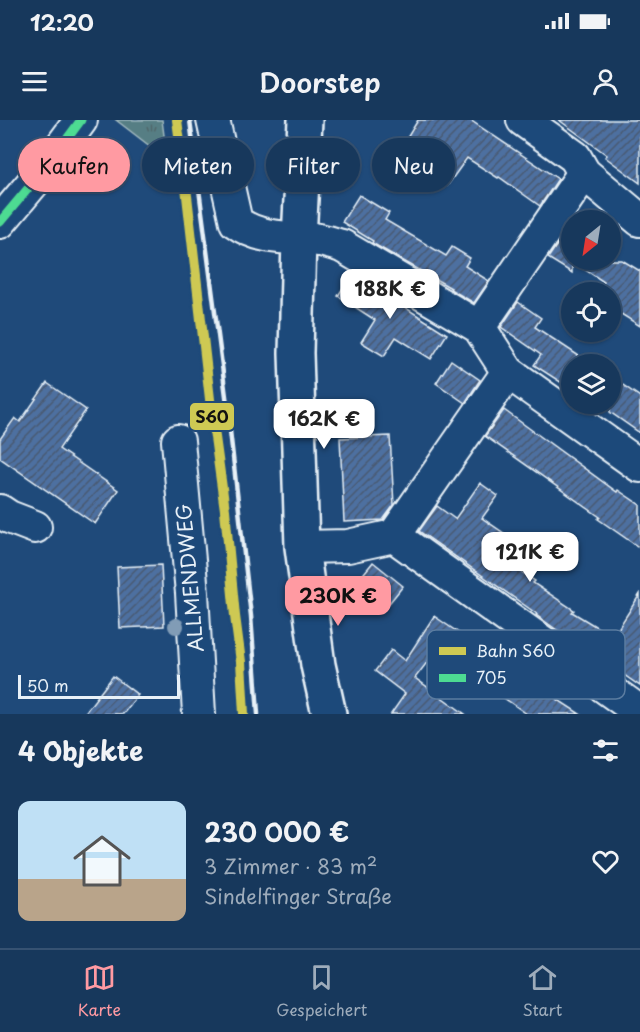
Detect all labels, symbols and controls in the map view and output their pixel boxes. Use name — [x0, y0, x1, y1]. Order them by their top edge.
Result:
text: 12:20 — [30, 5, 94, 38]
text: Doorstep — [259, 61, 381, 102]
icon: menu — [18, 65, 51, 98]
icon: person — [589, 65, 622, 98]
chip: Kaufen — [18, 138, 130, 192]
chip: Mieten — [142, 138, 254, 192]
chip: Filter — [266, 138, 360, 192]
chip: Neu — [372, 138, 455, 192]
north arrow — [561, 210, 621, 270]
map controls — [561, 210, 621, 414]
pin: 188K € — [341, 269, 439, 320]
text: 188K € — [354, 273, 426, 303]
button: locate — [561, 282, 621, 342]
button: layers — [561, 354, 621, 414]
pin: 162K € — [275, 399, 373, 450]
line badge: S60 — [189, 402, 235, 431]
text: 162K € — [288, 403, 360, 433]
text: S60 — [195, 404, 229, 428]
street label: ALLMENDWEG — [168, 503, 210, 653]
pin: 121K € — [481, 532, 579, 583]
text: 121K € — [495, 536, 565, 566]
pin: 230K € — [289, 576, 387, 627]
text: 230K € — [299, 580, 377, 610]
legend — [427, 630, 625, 699]
text: Bahn S60 — [476, 638, 555, 662]
text: 705 — [476, 665, 507, 689]
scale bar — [18, 672, 180, 700]
text: 50 m — [27, 673, 68, 697]
text: 4 Objekte — [18, 731, 143, 770]
icon: filters — [589, 734, 622, 767]
text: 230 000 € — [204, 812, 349, 851]
icon: home — [66, 825, 138, 897]
icon: heart — [589, 845, 622, 878]
text: 3 Zimmer · 83 m² — [204, 851, 377, 881]
text: Sindelfinger Straße — [204, 881, 392, 911]
tab: Karte — [78, 961, 121, 1021]
tab: Gespeichert — [276, 961, 367, 1021]
tab: Start — [522, 961, 562, 1021]

